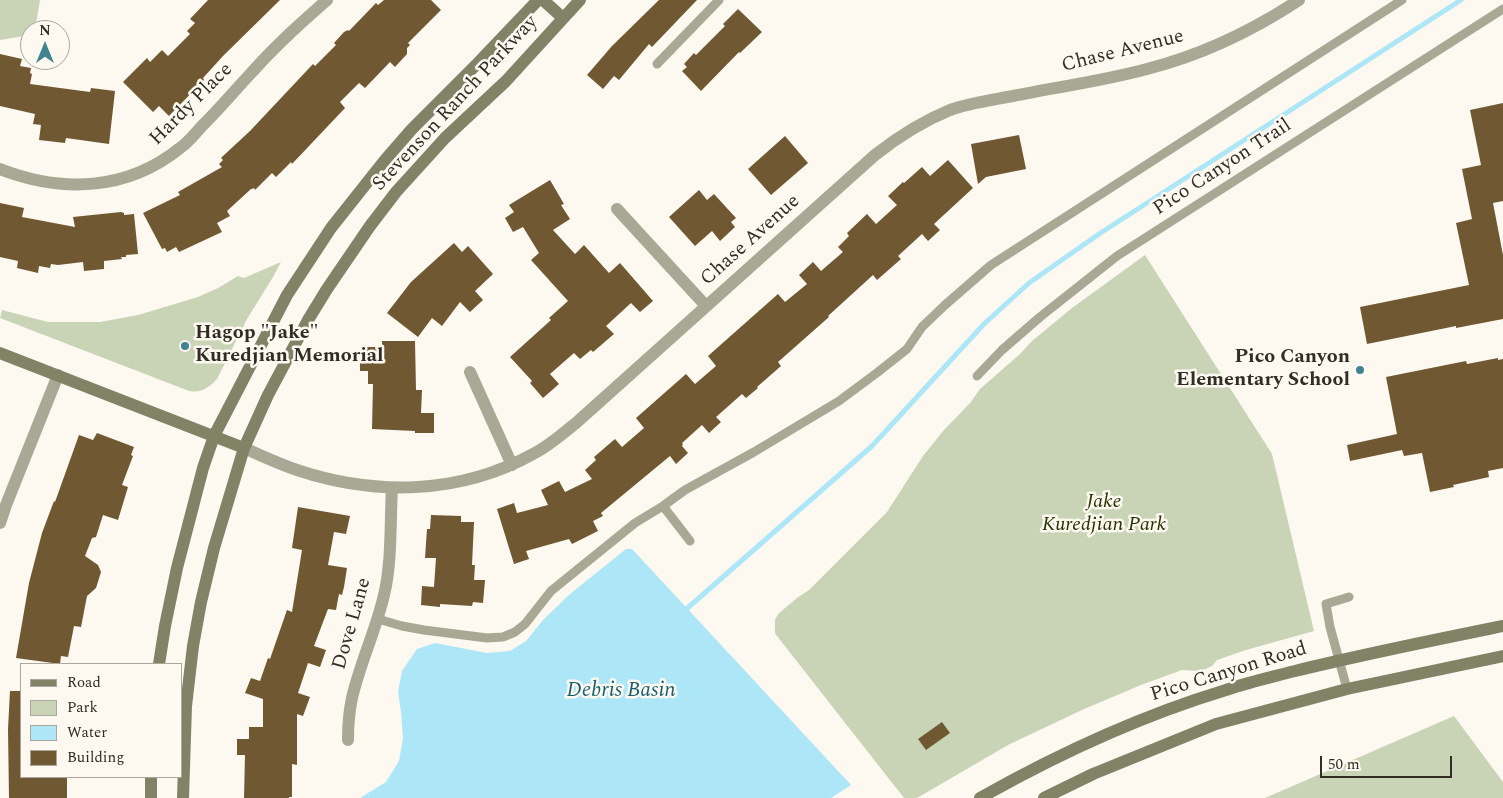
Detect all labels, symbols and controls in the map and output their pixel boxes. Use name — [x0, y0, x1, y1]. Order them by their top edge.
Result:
street label: Stevenson Ranch Parkway — [368, 11, 544, 197]
north arrow — [20, 20, 70, 70]
text: N — [39, 20, 51, 41]
street label: Chase Avenue — [1059, 25, 1187, 79]
street label: Hardy Place — [146, 59, 238, 151]
street label: Pico Canyon Trail — [1149, 114, 1297, 222]
street label: Chase Avenue — [696, 190, 806, 292]
place label: Hagop "Jake" Kuredjian Memorial — [195, 322, 384, 369]
marker: Hagop "Jake" Kuredjian Memorial — [179, 340, 191, 352]
place label: Pico Canyon Elementary School — [1176, 346, 1350, 393]
marker: Pico Canyon Elementary School — [1354, 364, 1366, 376]
park label: Jake Kuredjian Park — [1042, 491, 1166, 538]
street label: Dove Lane — [328, 575, 378, 673]
street label: Pico Canyon Road — [1148, 638, 1310, 708]
legend — [20, 663, 182, 778]
text: Road — [67, 671, 101, 694]
water label: Debris Basin — [566, 679, 676, 705]
text: Park — [67, 696, 98, 719]
text: Water — [67, 721, 107, 744]
text: Building — [67, 746, 124, 769]
scale bar — [1323, 746, 1456, 778]
text: 50 m — [1328, 753, 1360, 776]

